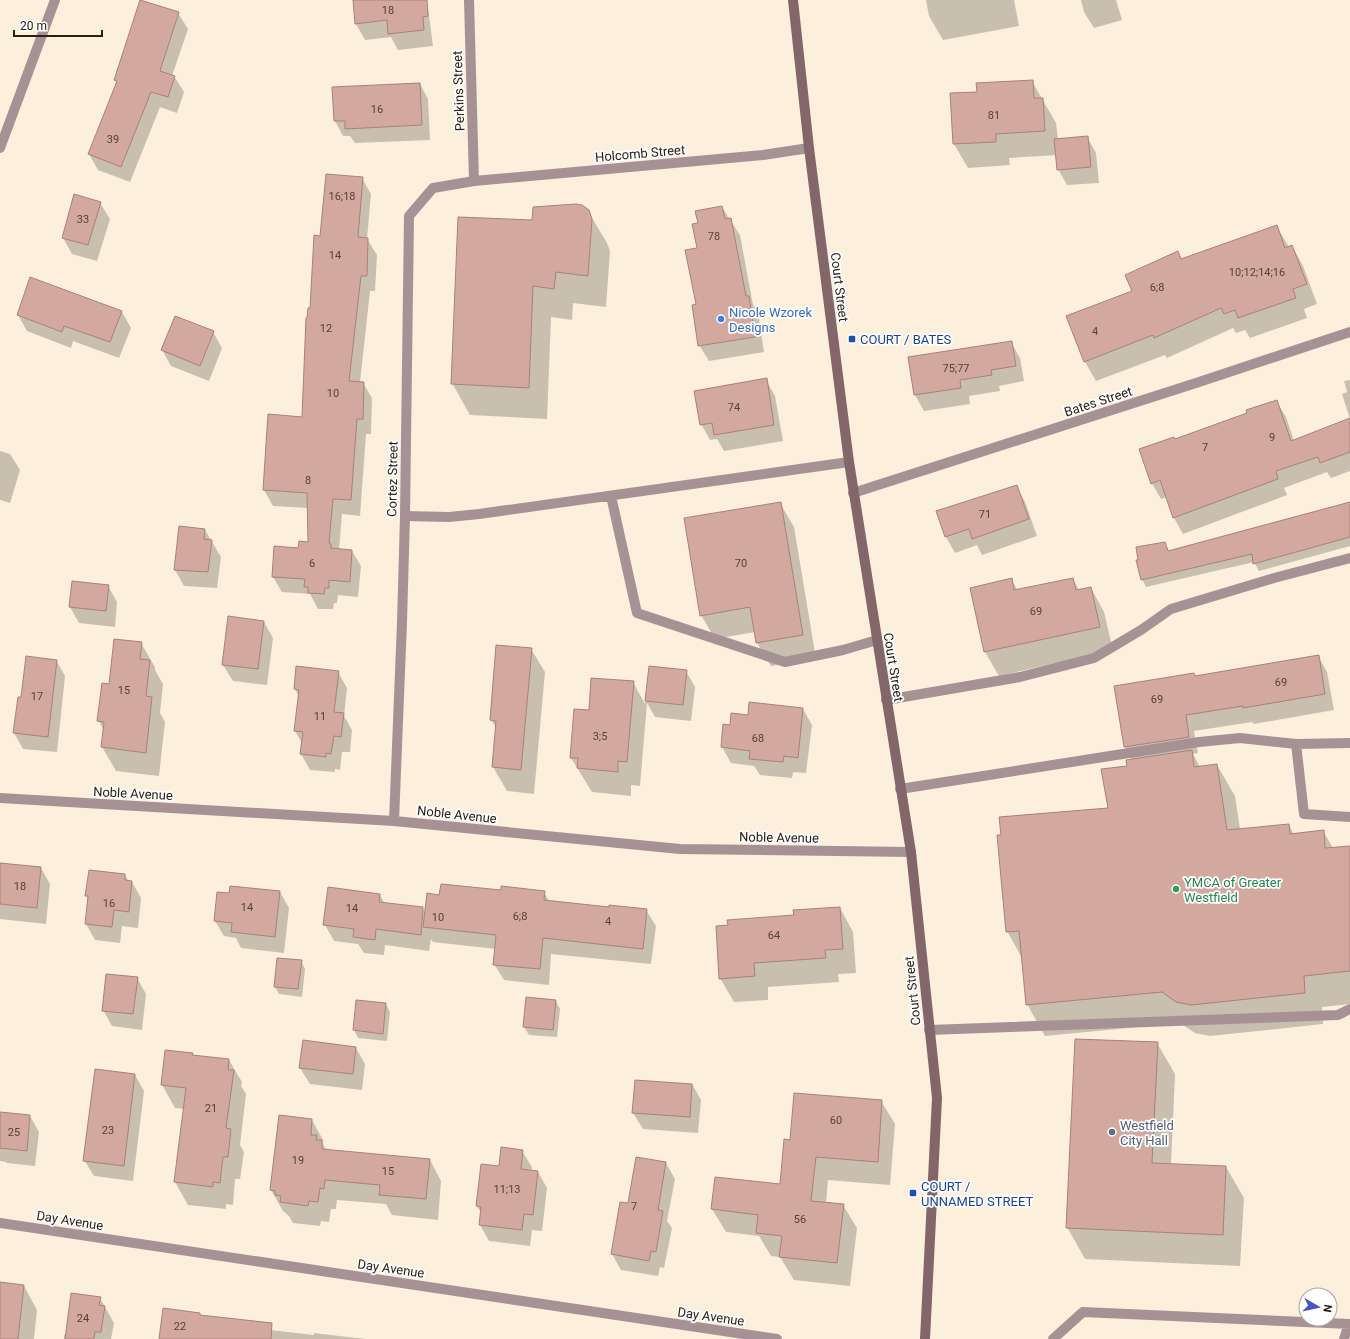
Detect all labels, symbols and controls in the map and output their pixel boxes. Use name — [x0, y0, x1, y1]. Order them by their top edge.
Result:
house number: 18 — [382, 4, 394, 17]
scale bar — [14, 12, 102, 38]
text: 20 m — [20, 19, 47, 33]
street label: Perkins Street — [450, 50, 467, 132]
house number: 16 — [371, 103, 383, 116]
house number: 81 — [988, 109, 1000, 122]
house number: 39 — [107, 133, 119, 146]
street label: Holcomb Street — [594, 142, 686, 165]
house number: 16;18 — [328, 190, 356, 203]
house number: 33 — [77, 213, 89, 226]
house number: 78 — [708, 230, 720, 243]
house number: 14 — [329, 249, 341, 262]
street label: Court Street — [828, 252, 851, 322]
house number: 10;12;14;16 — [1229, 266, 1285, 279]
house number: 6;8 — [1150, 281, 1164, 294]
place label: Nicole Wzorek Designs — [729, 305, 812, 335]
marker: Nicole Wzorek Designs — [716, 314, 726, 324]
house number: 12 — [320, 322, 332, 335]
house number: 4 — [1092, 325, 1098, 338]
place label: COURT / BATES — [860, 332, 952, 347]
marker: COURT / BATES — [847, 334, 857, 344]
house number: 75;77 — [942, 362, 970, 375]
street label: Bates Street — [1062, 383, 1134, 420]
house number: 10 — [327, 387, 339, 400]
house number: 74 — [728, 401, 740, 414]
house number: 9 — [1269, 431, 1275, 444]
street label: Cortez Street — [384, 441, 401, 517]
house number: 7 — [1202, 441, 1208, 454]
house number: 8 — [305, 474, 311, 487]
house number: 71 — [979, 508, 991, 521]
house number: 6 — [309, 557, 315, 570]
house number: 70 — [735, 557, 747, 570]
house number: 69 — [1030, 605, 1042, 618]
street label: Court Street — [881, 632, 906, 703]
house number: 69 — [1275, 676, 1287, 689]
house number: 15 — [118, 684, 130, 697]
house number: 17 — [31, 690, 43, 703]
house number: 69 — [1151, 693, 1163, 706]
house number: 11 — [314, 710, 326, 723]
house number: 3;5 — [593, 730, 607, 743]
house number: 68 — [752, 732, 764, 745]
street label: Noble Avenue — [93, 784, 173, 803]
street label: Noble Avenue — [416, 803, 498, 826]
street label: Noble Avenue — [739, 829, 819, 846]
place label: YMCA of Greater Westfield — [1184, 875, 1282, 905]
house number: 18 — [14, 880, 26, 893]
marker: YMCA of Greater Westfield — [1171, 884, 1181, 894]
house number: 16 — [103, 897, 115, 910]
house number: 14 — [241, 901, 253, 914]
house number: 14 — [346, 902, 358, 915]
house number: 6;8 — [513, 910, 527, 923]
house number: 10 — [432, 911, 444, 924]
house number: 4 — [605, 915, 611, 928]
house number: 64 — [768, 929, 780, 942]
street label: Court Street — [901, 956, 924, 1026]
house number: 21 — [205, 1102, 217, 1115]
house number: 60 — [830, 1114, 842, 1127]
place label: Westfield City Hall — [1120, 1118, 1174, 1148]
house number: 23 — [102, 1124, 114, 1137]
house number: 25 — [8, 1126, 20, 1139]
marker: Westfield City Hall — [1107, 1127, 1117, 1137]
house number: 19 — [292, 1154, 304, 1167]
house number: 15 — [382, 1165, 394, 1178]
place label: COURT / UNNAMED STREET — [921, 1179, 1033, 1209]
house number: 11;13 — [493, 1183, 521, 1196]
marker: COURT / UNNAMED STREET — [908, 1188, 918, 1198]
house number: 7 — [631, 1200, 637, 1213]
street label: Day Avenue — [35, 1208, 104, 1233]
house number: 56 — [794, 1213, 806, 1226]
street label: Day Avenue — [357, 1256, 425, 1281]
north arrow — [1298, 1287, 1338, 1327]
street label: Day Avenue — [677, 1304, 745, 1329]
text: N — [1320, 1304, 1334, 1314]
house number: 24 — [77, 1312, 89, 1325]
house number: 22 — [174, 1320, 186, 1333]

